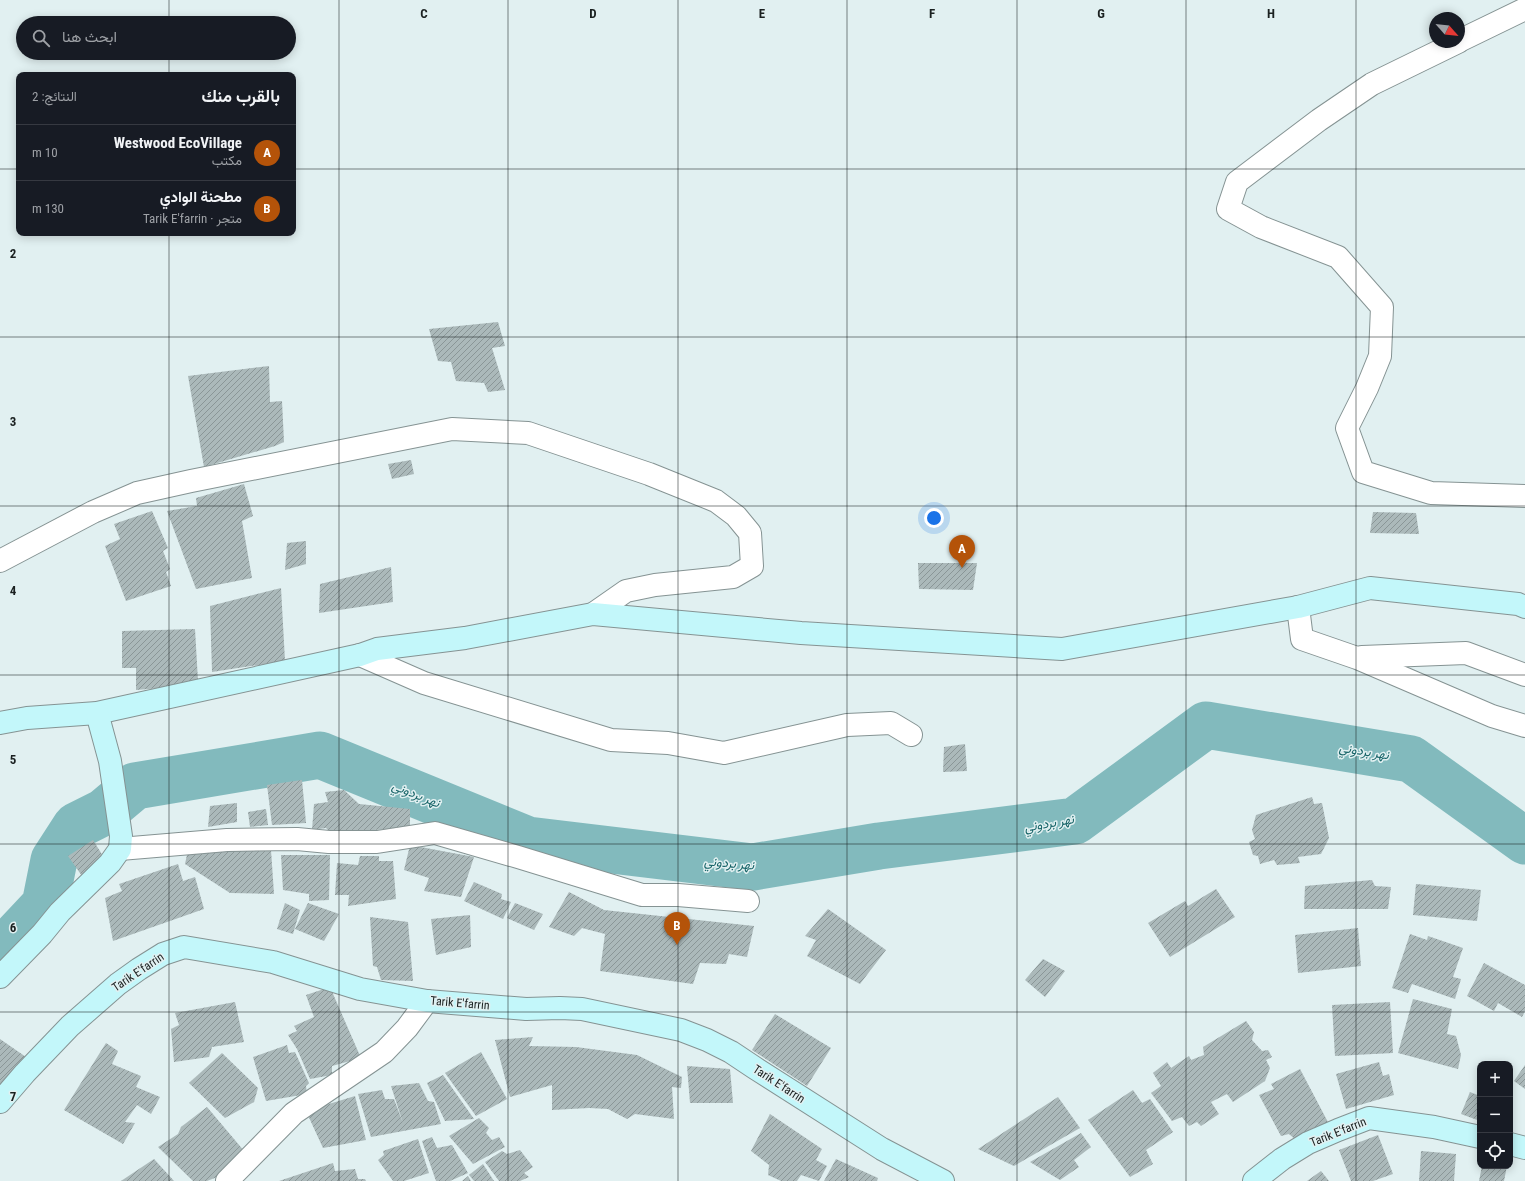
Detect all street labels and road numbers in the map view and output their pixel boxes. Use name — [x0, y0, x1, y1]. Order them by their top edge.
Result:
street label: Tarik E'farrin — [109, 949, 167, 994]
street label: Tarik E'farrin — [430, 993, 490, 1013]
street label: Tarik E'farrin — [750, 1062, 808, 1106]
street label: Tarik E'farrin — [1308, 1114, 1368, 1150]

